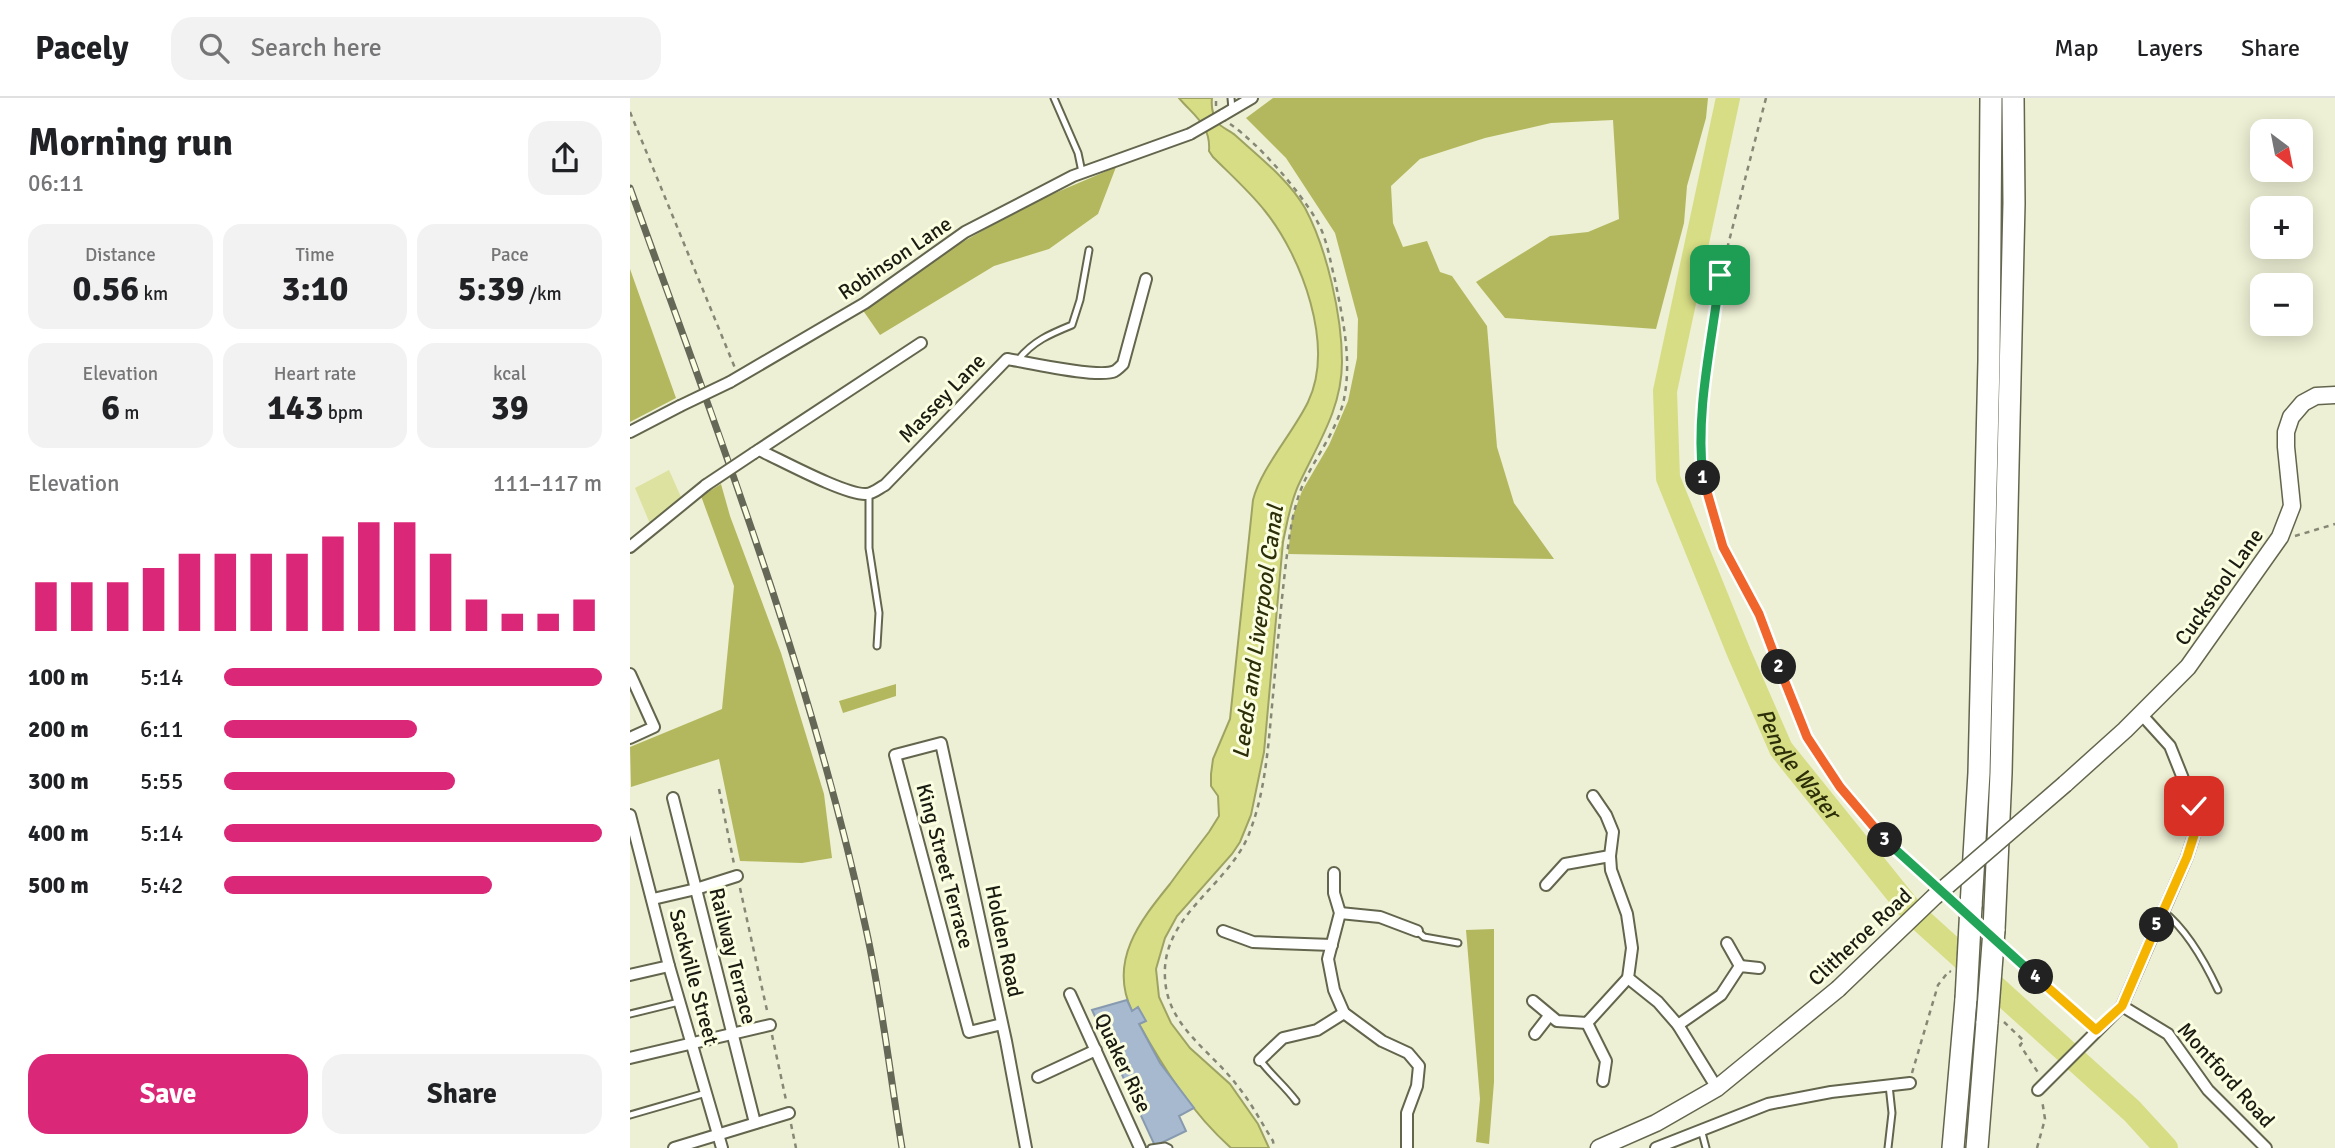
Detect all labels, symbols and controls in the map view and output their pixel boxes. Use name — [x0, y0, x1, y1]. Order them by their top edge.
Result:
search box — [171, 17, 661, 80]
text: Pacely — [35, 28, 129, 69]
icon: search — [195, 29, 233, 67]
text: Search here — [251, 32, 382, 64]
text: Map — [2054, 33, 2099, 63]
text: Layers — [2137, 33, 2203, 63]
text: Share — [2241, 33, 2300, 63]
text: Morning run — [28, 119, 233, 166]
north arrow — [2250, 119, 2314, 182]
map controls — [2250, 119, 2313, 336]
button: share — [528, 121, 602, 195]
text: 06:11 — [28, 169, 84, 198]
button: + — [2250, 196, 2313, 259]
street label: Robinson Lane — [833, 211, 957, 305]
text: Distance — [85, 243, 156, 267]
text: Time — [295, 243, 335, 267]
text: Pace — [491, 243, 529, 267]
pin — [1690, 245, 1750, 305]
icon: arrive — [1701, 256, 1739, 294]
text: 0.56 — [73, 267, 139, 310]
text: 3:10 — [281, 267, 349, 310]
text: 5:39 — [458, 267, 525, 310]
button: − — [2250, 273, 2313, 336]
text: km — [139, 282, 168, 306]
text: /km — [525, 282, 562, 306]
street label: Massey Lane — [893, 348, 991, 448]
text: Elevation — [82, 362, 158, 386]
text: Heart rate — [274, 362, 356, 386]
text: kcal — [493, 362, 526, 386]
text: 6 — [101, 386, 120, 429]
text: 143 — [267, 386, 324, 429]
text: 39 — [491, 386, 529, 429]
text: m — [120, 401, 139, 425]
text: bpm — [324, 401, 363, 425]
pin: 1 — [1686, 460, 1720, 496]
text: 1 — [1697, 465, 1708, 489]
text: Elevation — [28, 469, 120, 498]
text: 111–117 m — [493, 469, 602, 498]
water label: Leeds and Liverpool Canal — [1226, 501, 1290, 760]
street label: Cuckstool Lane — [2169, 524, 2269, 650]
pin: 2 — [1762, 650, 1796, 684]
text: 2 — [1773, 654, 1784, 678]
text: 100 m — [28, 663, 89, 692]
text: 5:14 — [140, 663, 183, 692]
water label: Pendle Water — [1750, 704, 1849, 828]
text: 200 m — [28, 715, 89, 744]
text: 6:11 — [140, 715, 183, 744]
text: 300 m — [28, 767, 89, 796]
text: 5:55 — [140, 767, 183, 796]
pin — [2164, 776, 2224, 836]
street label: King Street Terrace — [910, 781, 980, 951]
icon: check — [2175, 787, 2213, 825]
text: 400 m — [28, 819, 89, 848]
text: 5:14 — [140, 819, 183, 848]
pin: 3 — [1868, 822, 1902, 858]
text: 3 — [1879, 827, 1890, 851]
text: 500 m — [28, 871, 89, 900]
text: 5:42 — [140, 871, 183, 900]
street label: Clitheroe Road — [1803, 882, 1917, 992]
street label: Holden Road — [979, 883, 1029, 999]
street label: Railway Terrace — [703, 885, 763, 1027]
street label: Sackville Street — [663, 906, 725, 1048]
pin: 5 — [2140, 908, 2174, 942]
text: 5 — [2151, 912, 2162, 936]
pin: 4 — [2018, 960, 2054, 994]
text: 4 — [2030, 964, 2041, 988]
street label: Quaker Rise — [1089, 1009, 1157, 1117]
street label: Montford Road — [2172, 1017, 2280, 1133]
button: Save — [28, 1054, 308, 1134]
button: Share — [322, 1054, 602, 1134]

